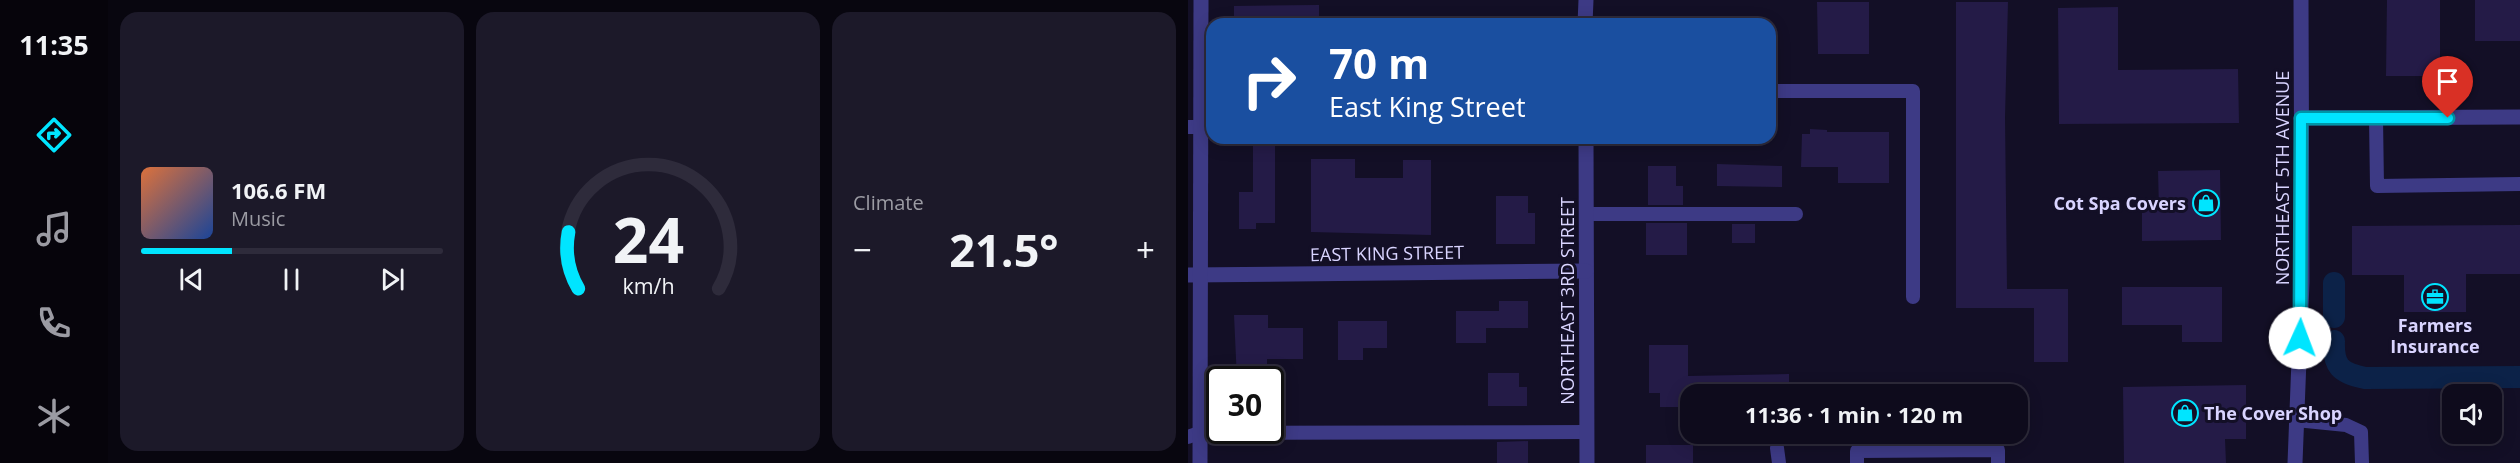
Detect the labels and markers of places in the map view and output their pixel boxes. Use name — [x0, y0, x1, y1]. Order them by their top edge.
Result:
pin — [2422, 56, 2473, 118]
shop icon: Cot Spa Covers — [2191, 188, 2221, 218]
place label: Cot Spa Covers — [2053, 191, 2186, 215]
office icon: Farmers Insurance — [2420, 282, 2450, 312]
place label: Farmers Insurance — [2390, 313, 2480, 358]
shop icon: The Cover Shop — [2170, 398, 2200, 428]
place label: The Cover Shop — [2204, 401, 2342, 425]

